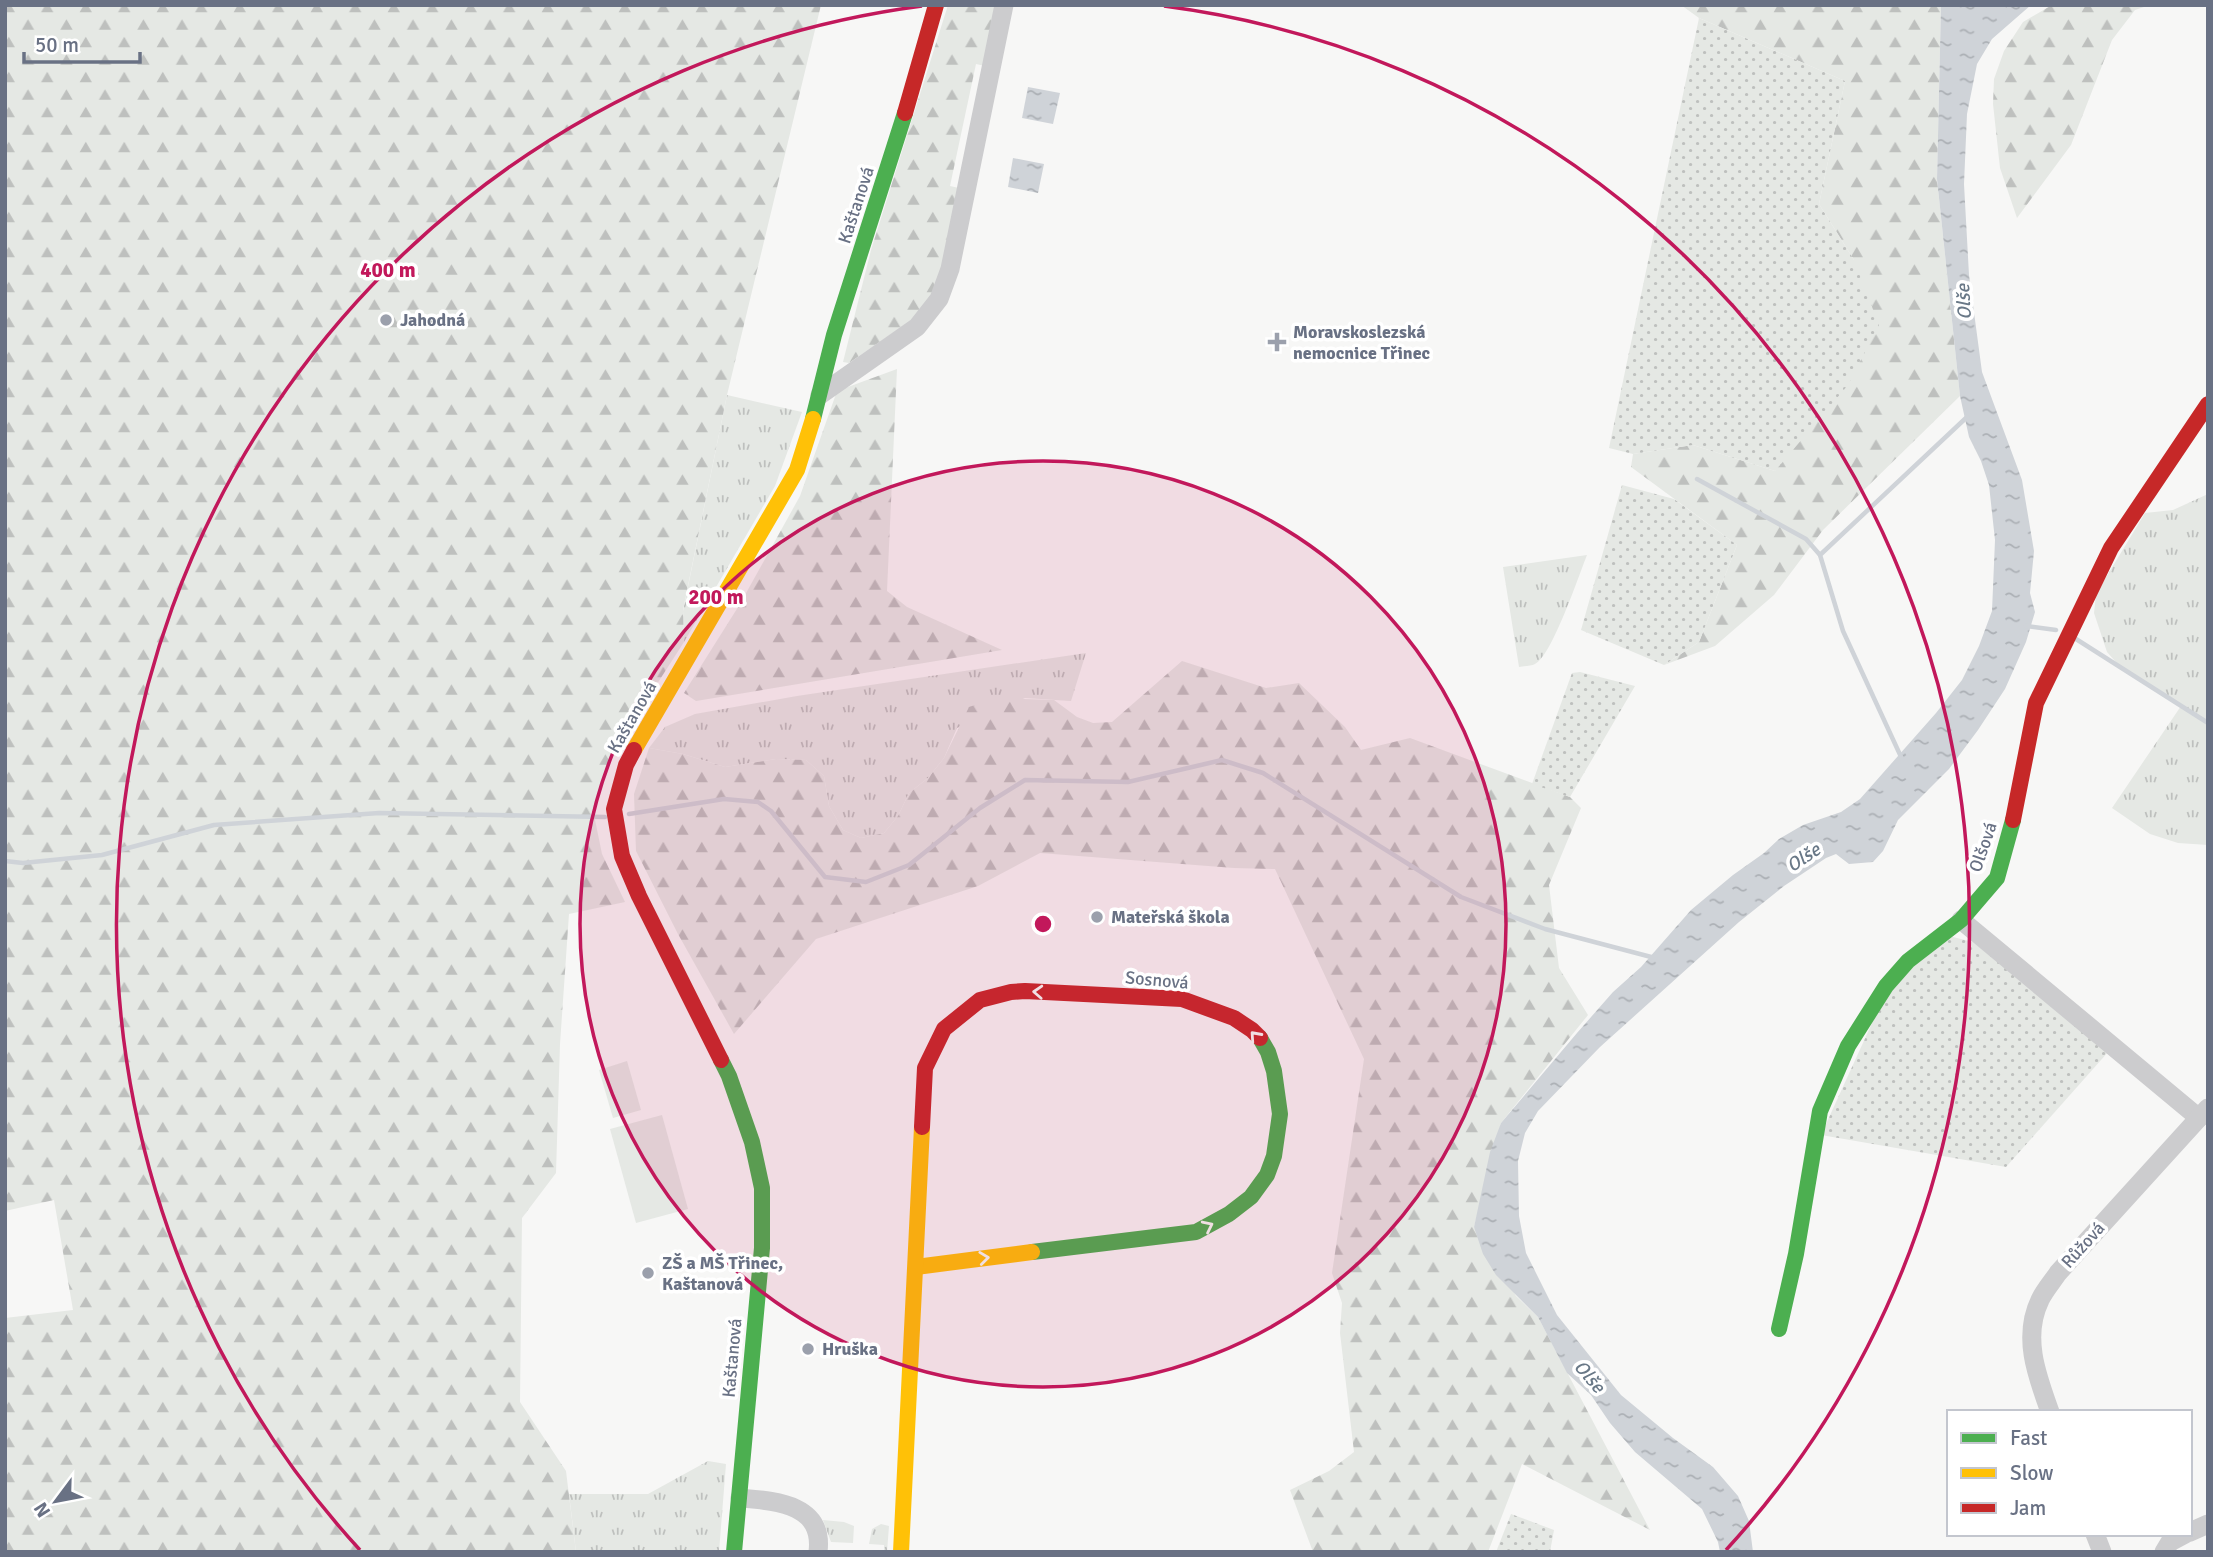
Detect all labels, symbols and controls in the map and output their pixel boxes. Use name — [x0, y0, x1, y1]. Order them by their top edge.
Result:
scale bar — [24, 21, 140, 65]
text: 50 m — [35, 32, 79, 58]
street label: Kaštanová — [833, 164, 879, 246]
text: 400 m — [360, 257, 416, 283]
water label: Olše — [1951, 282, 1977, 321]
place label: Jahodná — [400, 309, 465, 331]
marker: Jahodná — [378, 312, 394, 328]
place label: Moravskoslezská nemocnice Třinec — [1293, 321, 1431, 364]
marker: Moravskoslezská nemocnice Třinec — [1267, 332, 1287, 352]
text: 200 m — [688, 584, 744, 610]
street label: Kaštanová — [603, 677, 661, 757]
street label: Olšová — [1964, 819, 2002, 875]
water label: Olše — [1782, 837, 1826, 878]
place label: Mateřská škola — [1111, 906, 1230, 928]
marker: Mateřská škola — [1089, 909, 1105, 925]
centre of rings — [1031, 912, 1055, 936]
street label: Sosnová — [1124, 966, 1190, 994]
one-way arrow — [1032, 984, 1043, 999]
one-way arrow — [1251, 1031, 1263, 1044]
street label: Růžová — [2057, 1217, 2109, 1273]
one-way arrow — [1201, 1220, 1213, 1234]
one-way arrow — [978, 1251, 990, 1266]
place label: ZŠ a MŠ Třinec, Kaštanová — [662, 1252, 783, 1295]
marker: ZŠ a MŠ Třinec, Kaštanová — [640, 1265, 656, 1281]
street label: Kaštanová — [718, 1317, 746, 1399]
place label: Hruška — [822, 1338, 878, 1360]
marker: Hruška — [800, 1341, 816, 1357]
water label: Olše — [1568, 1355, 1611, 1399]
legend — [1947, 1410, 2192, 1536]
text: Fast — [2010, 1425, 2047, 1451]
text: Slow — [2010, 1460, 2054, 1486]
north arrow — [21, 1466, 91, 1536]
text: Jam — [2010, 1495, 2046, 1521]
text: N — [29, 1498, 56, 1521]

